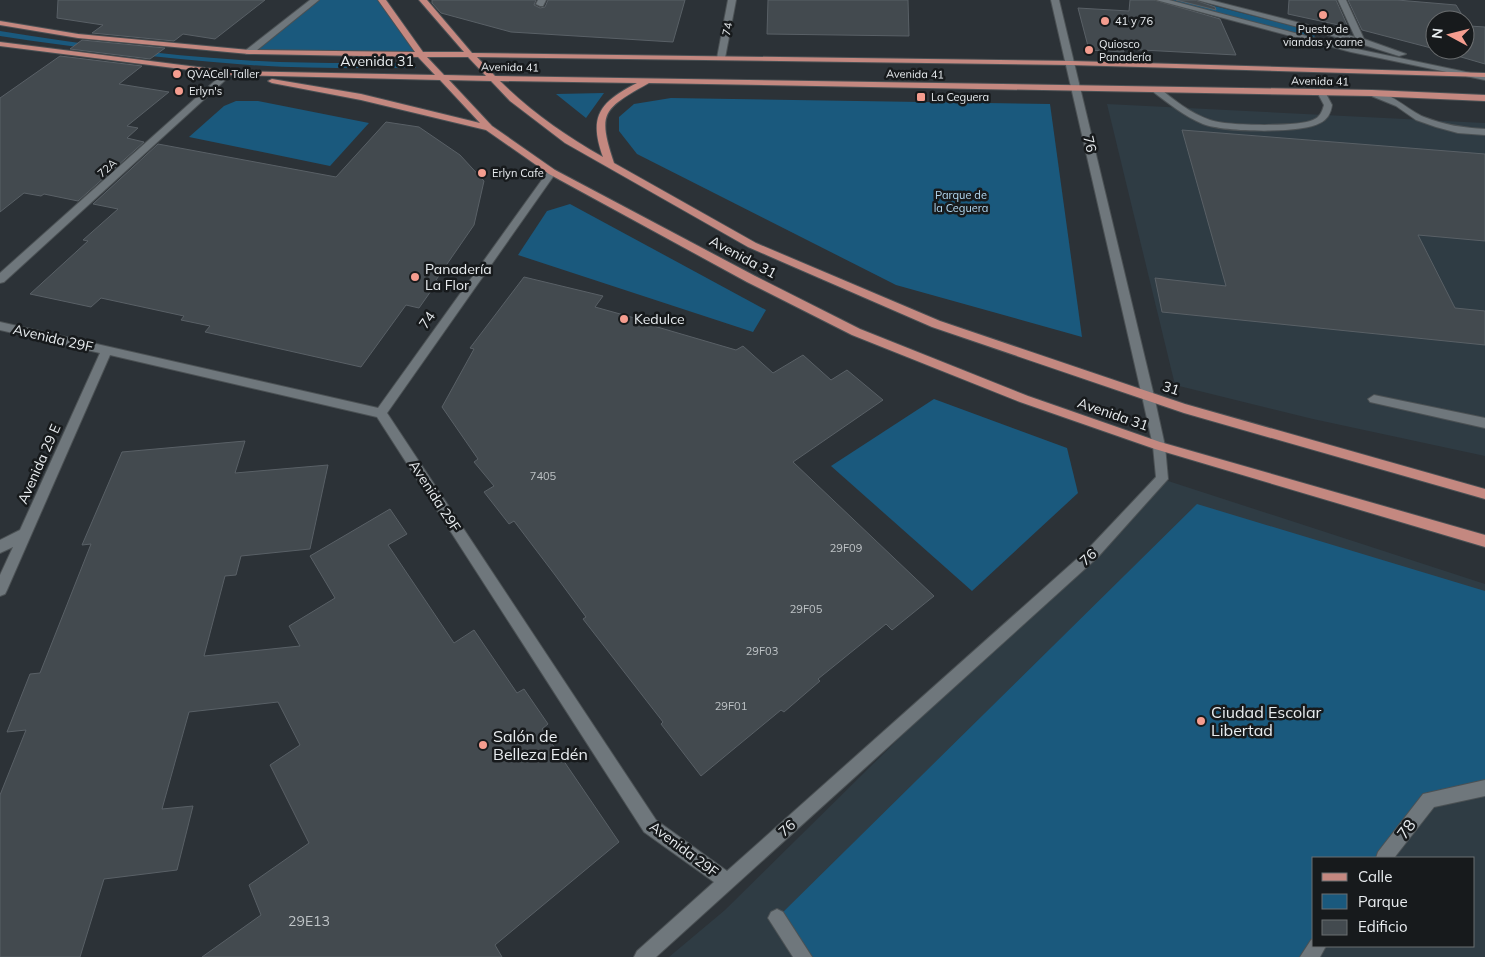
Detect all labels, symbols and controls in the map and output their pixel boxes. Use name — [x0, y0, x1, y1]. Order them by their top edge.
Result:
marker: Puesto de viandas y carne — [1317, 9, 1329, 21]
north arrow — [1425, 10, 1475, 60]
place label: 41 y 76 — [1115, 14, 1153, 28]
marker: 41 y 76 — [1099, 15, 1111, 27]
street label: 74 — [719, 21, 735, 37]
place label: Puesto de viandas y carne — [1283, 22, 1363, 49]
text: N — [1428, 27, 1447, 40]
place label: Quiosco Panadería — [1099, 37, 1151, 64]
marker: Quiosco Panadería — [1083, 44, 1095, 56]
street label: Avenida 31 — [340, 52, 414, 70]
street label: Avenida 41 — [481, 59, 539, 75]
street label: Avenida 41 — [886, 66, 944, 82]
place label: QVACell Taller — [187, 67, 259, 81]
marker: QVACell Taller — [171, 68, 183, 80]
street label: Avenida 41 — [1291, 73, 1349, 89]
place label: Erlyn's — [189, 84, 222, 98]
marker: Erlyn's — [173, 85, 185, 97]
place label: La Ceguera — [931, 90, 989, 104]
marker: La Ceguera — [915, 91, 927, 103]
street label: 76 — [1079, 134, 1101, 154]
street label: 72A — [94, 156, 120, 180]
place label: Erlyn Cafe — [492, 166, 544, 180]
marker: Erlyn Cafe — [476, 167, 488, 179]
park label: Parque de la Ceguera — [934, 188, 988, 215]
street label: Avenida 31 — [706, 232, 780, 282]
place label: Panadería La Flor — [425, 260, 492, 294]
marker: Panadería La Flor — [409, 271, 421, 283]
street label: 74 — [415, 307, 440, 332]
place label: Kedulce — [634, 310, 685, 328]
marker: Kedulce — [618, 313, 630, 325]
street label: Avenida 29F — [11, 320, 95, 356]
street label: 31 — [1160, 377, 1182, 399]
street label: Avenida 31 — [1075, 393, 1151, 435]
street label: Avenida 29 E — [13, 421, 65, 507]
street label: Avenida 29F — [405, 457, 465, 535]
house number: 7405 — [530, 469, 557, 483]
house number: 29F09 — [830, 541, 862, 555]
street label: 76 — [1076, 545, 1100, 569]
house number: 29F05 — [790, 602, 823, 616]
house number: 29F03 — [746, 644, 778, 658]
house number: 29F01 — [715, 699, 747, 713]
place label: Ciudad Escolar Libertad — [1211, 702, 1321, 740]
marker: Ciudad Escolar Libertad — [1195, 715, 1207, 727]
place label: Salón de Belleza Edén — [493, 726, 588, 764]
marker: Salón de Belleza Edén — [477, 739, 489, 751]
street label: 78 — [1392, 815, 1420, 843]
street label: 76 — [775, 816, 799, 840]
street label: Avenida 29F — [646, 817, 722, 881]
legend — [1312, 857, 1475, 947]
text: Calle — [1358, 867, 1392, 886]
text: Parque — [1358, 892, 1408, 911]
house number: 29E13 — [288, 912, 330, 930]
text: Edificio — [1358, 917, 1408, 936]

